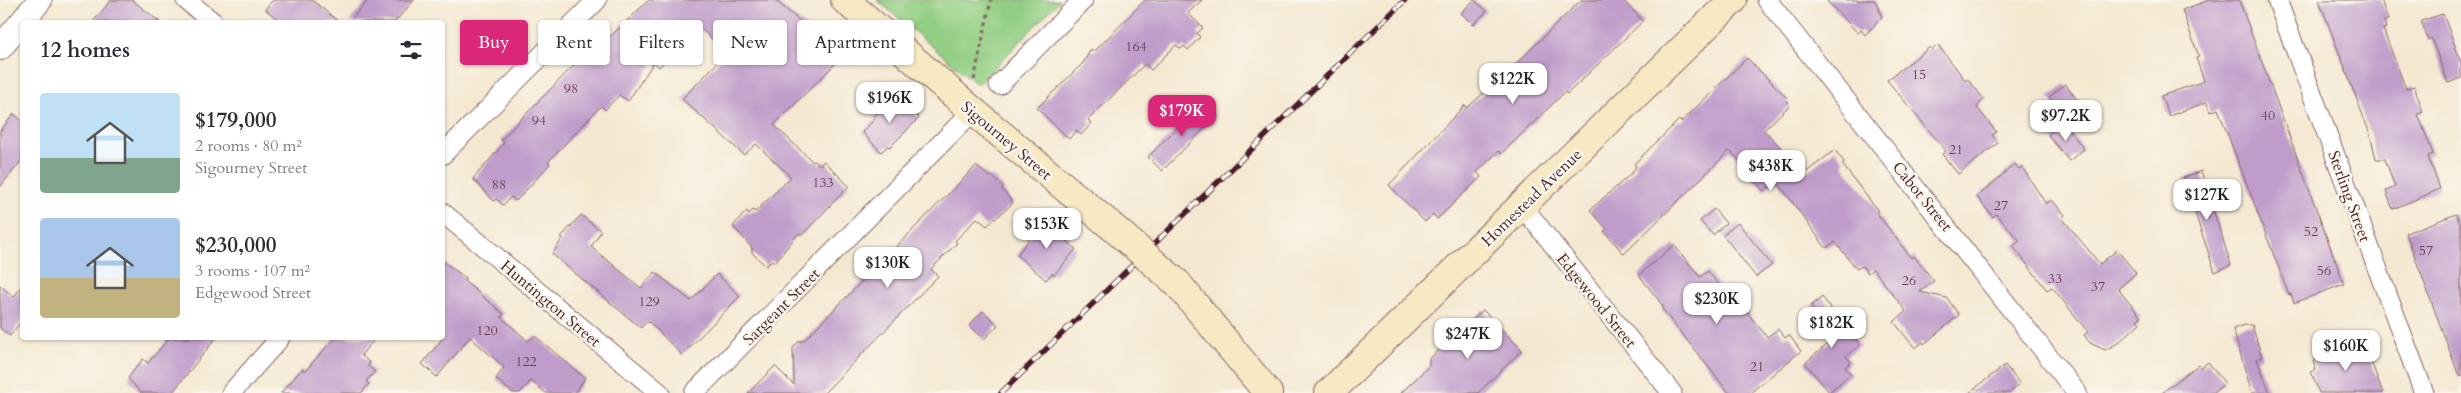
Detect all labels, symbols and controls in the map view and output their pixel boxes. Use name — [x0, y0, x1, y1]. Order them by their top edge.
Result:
chip: Buy — [460, 20, 528, 65]
chip: Rent — [538, 20, 610, 65]
chip: Filters — [620, 20, 703, 65]
chip: New — [713, 20, 787, 65]
chip: Apartment — [797, 20, 914, 65]
text: 12 homes — [40, 36, 130, 65]
icon: filters — [397, 36, 425, 64]
house number: 164 — [1125, 37, 1147, 56]
pin: $122K — [1478, 62, 1548, 105]
house number: 15 — [1912, 65, 1926, 84]
text: $122K — [1490, 68, 1536, 90]
house number: 98 — [564, 79, 578, 98]
pin: $196K — [855, 82, 925, 124]
text: $196K — [867, 87, 913, 109]
pin: $179K — [1147, 94, 1217, 137]
street label: Sigourney Street — [956, 96, 1056, 185]
text: $179K — [1159, 100, 1205, 122]
pin: $97.2K — [2025, 100, 2107, 142]
text: $97.2K — [2041, 105, 2091, 127]
text: $179,000 — [195, 106, 276, 135]
house number: 40 — [2261, 106, 2275, 125]
house number: 94 — [532, 111, 546, 130]
icon: home — [80, 113, 140, 173]
text: 2 rooms · 80 m² — [195, 135, 302, 157]
house number: 21 — [1949, 140, 1963, 159]
street label: Homestead Avenue — [1477, 144, 1587, 252]
street label: Sterling Street — [2322, 148, 2376, 245]
pin: $438K — [1736, 150, 1806, 192]
text: $438K — [1748, 155, 1794, 177]
text: Sigourney Street — [195, 157, 307, 179]
street label: Cabot Street — [1887, 157, 1957, 236]
house number: 133 — [812, 173, 834, 192]
house number: 88 — [492, 175, 506, 194]
pin: $127K — [2172, 178, 2242, 221]
text: $127K — [2184, 184, 2230, 206]
house number: 27 — [1994, 196, 2008, 215]
pin: $153K — [1012, 208, 1082, 250]
text: $153K — [1024, 213, 1070, 235]
house number: 52 — [2304, 222, 2318, 241]
text: $230,000 — [195, 231, 276, 260]
icon: home — [80, 238, 140, 298]
house number: 57 — [2419, 241, 2433, 260]
pin: $130K — [853, 246, 923, 289]
street label: Edgewood Street — [1551, 249, 1641, 353]
text: $130K — [865, 252, 911, 274]
street label: Huntington Street — [496, 255, 605, 352]
text: 3 rooms · 107 m² — [195, 260, 310, 282]
house number: 56 — [2317, 261, 2331, 280]
street label: Sargeant Street — [738, 263, 825, 350]
house number: 33 — [2048, 269, 2062, 288]
house number: 26 — [1902, 271, 1916, 290]
house number: 37 — [2091, 277, 2105, 296]
text: Edgewood Street — [195, 282, 311, 304]
pin: $230K — [1682, 282, 1752, 325]
text: $230K — [1694, 288, 1740, 310]
house number: 129 — [638, 292, 660, 311]
pin: $182K — [1797, 306, 1867, 349]
text: $182K — [1809, 312, 1855, 334]
pin: $247K — [1433, 318, 1503, 360]
house number: 120 — [476, 321, 498, 340]
text: $247K — [1445, 323, 1491, 345]
pin: $160K — [2311, 330, 2381, 372]
text: $160K — [2323, 335, 2369, 357]
house number: 122 — [515, 352, 537, 371]
house number: 21 — [1750, 357, 1764, 376]

